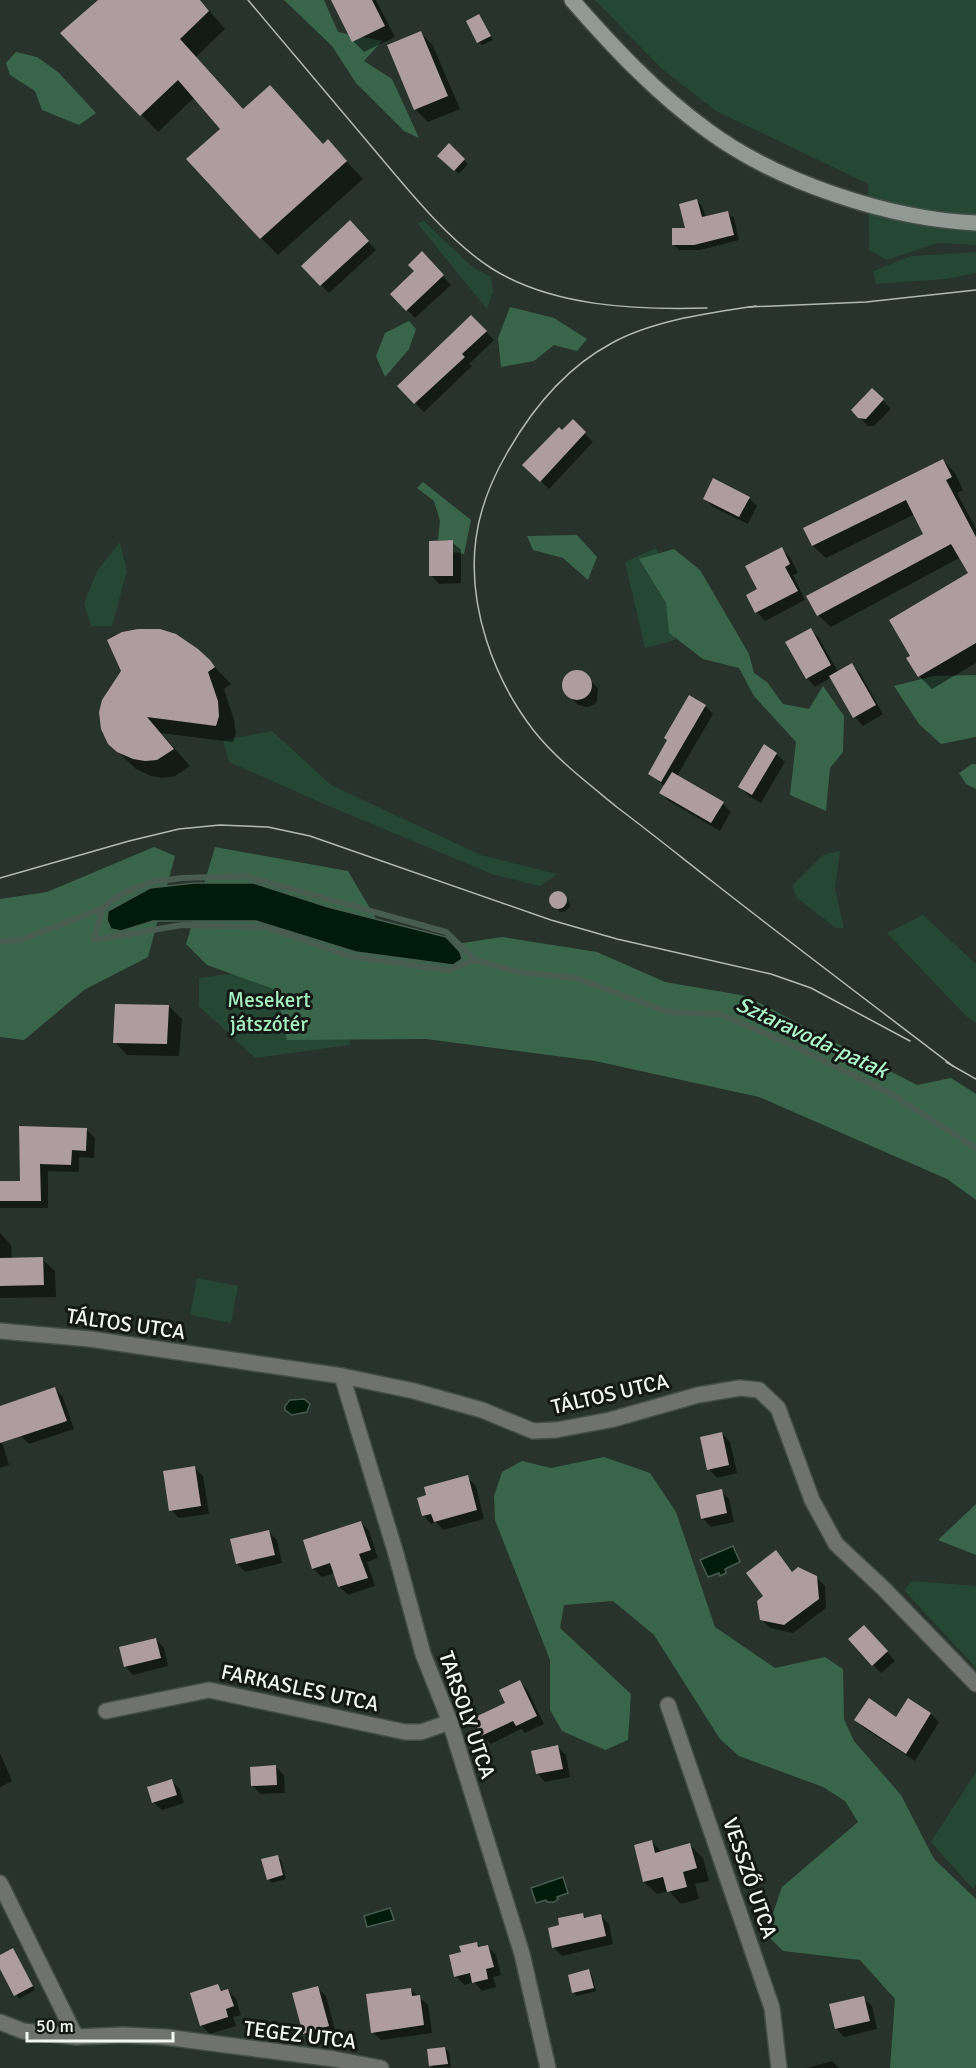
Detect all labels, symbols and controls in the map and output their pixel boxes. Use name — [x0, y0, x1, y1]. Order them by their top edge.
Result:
park label: Mesekert játszótér — [227, 987, 311, 1037]
water label: Sztaravoda-patak — [732, 990, 894, 1085]
street label: TÁLTOS UTCA — [65, 1303, 187, 1345]
street label: TÁLTOS UTCA — [549, 1368, 671, 1420]
street label: TARSOLY UTCA — [433, 1648, 501, 1782]
street label: FARKASLES UTCA — [219, 1659, 381, 1717]
street label: VESSZŐ UTCA — [717, 1814, 783, 1942]
scale bar — [27, 2005, 172, 2043]
text: 50 m — [36, 2015, 74, 2037]
street label: TEGEZ UTCA — [242, 2015, 358, 2055]

